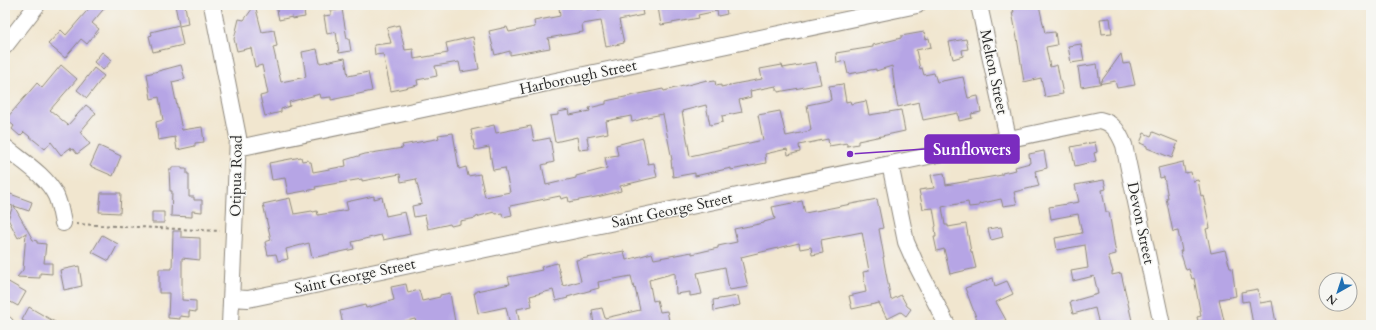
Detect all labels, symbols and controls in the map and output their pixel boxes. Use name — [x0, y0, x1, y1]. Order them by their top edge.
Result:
street label: Melton Street — [975, 28, 1013, 117]
street label: Harborough Street — [518, 55, 639, 99]
street label: Otipua Road — [225, 135, 247, 217]
callout: Sunflowers — [925, 135, 1019, 163]
text: Sunflowers — [933, 139, 1011, 161]
street label: Devon Street — [1123, 180, 1159, 266]
street label: Saint George Street — [610, 187, 735, 233]
street label: Saint George Street — [293, 253, 418, 299]
north arrow — [1318, 272, 1358, 312]
text: N — [1323, 290, 1340, 308]

